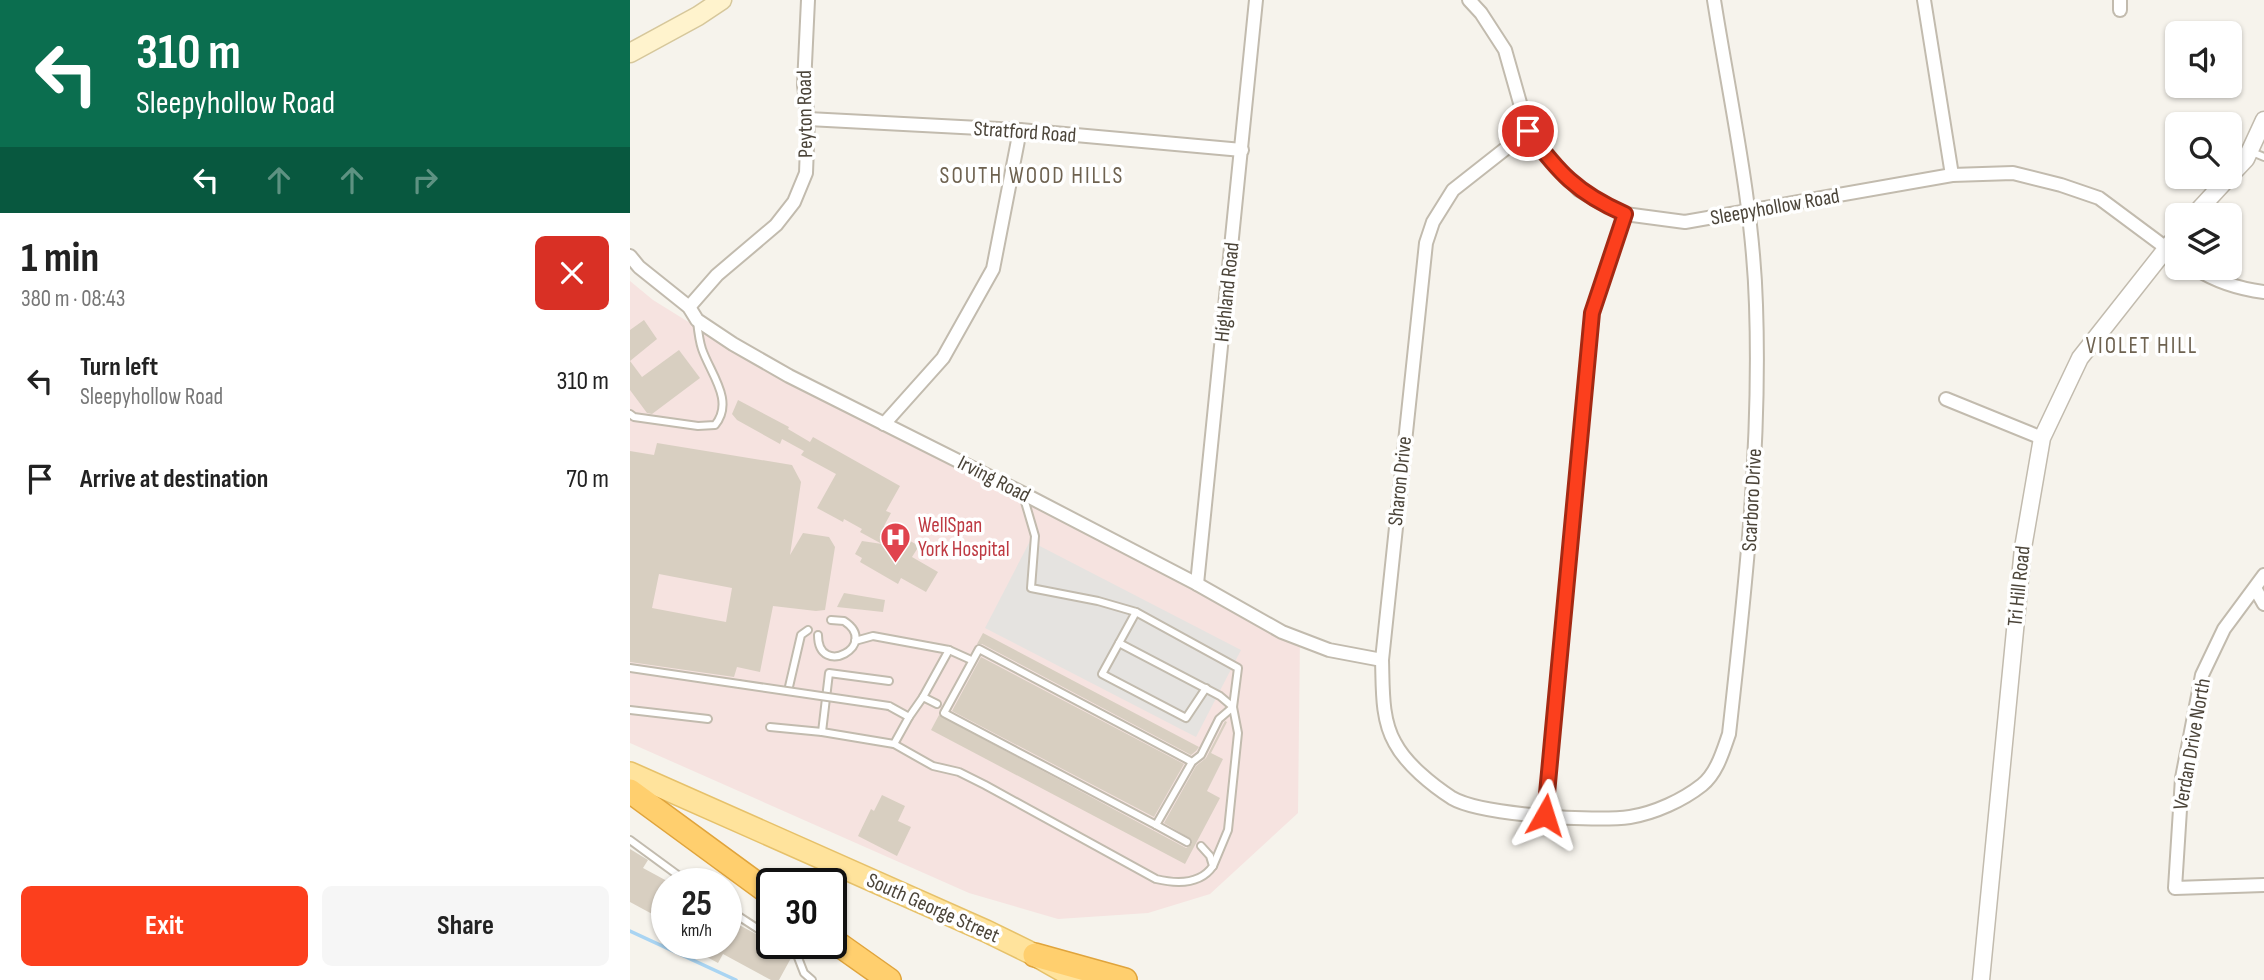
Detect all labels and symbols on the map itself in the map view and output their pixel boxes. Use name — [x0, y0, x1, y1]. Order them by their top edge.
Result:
street label: Peyton Road — [792, 70, 818, 158]
pin — [1498, 101, 1558, 161]
street label: Stratford Road — [973, 116, 1077, 148]
district label: SOUTH WOOD HILLS — [940, 162, 1124, 190]
street label: Sleepyhollow Road — [1708, 183, 1842, 231]
street label: Highland Road — [1209, 241, 1245, 343]
district label: VIOLET HILL — [2086, 332, 2198, 360]
street label: Sharon Drive — [1383, 435, 1417, 527]
street label: Scarboro Drive — [1737, 448, 1767, 552]
street label: Irving Road — [953, 450, 1035, 508]
place label: WellSpan York Hospital — [918, 513, 1010, 562]
hospital icon: WellSpan York Hospital — [878, 520, 912, 564]
street label: Tri Hill Road — [2002, 544, 2036, 628]
street label: Verdan Drive North — [2168, 676, 2216, 812]
position arrow — [1508, 778, 1582, 852]
speed limit sign: 30 — [756, 868, 847, 959]
street label: South George Street — [863, 868, 1003, 948]

